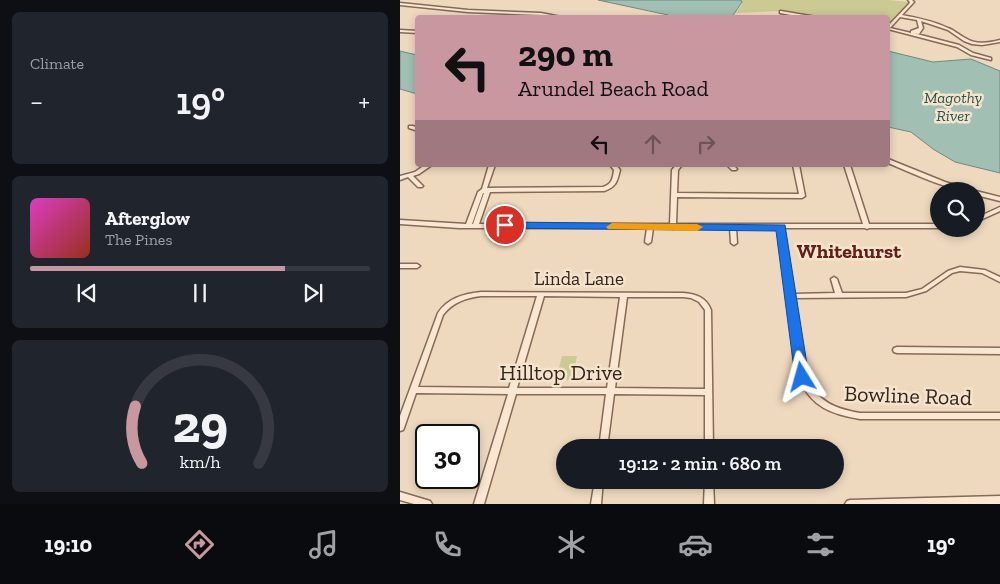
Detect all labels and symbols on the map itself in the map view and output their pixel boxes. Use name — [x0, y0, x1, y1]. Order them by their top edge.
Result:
water label: Magothy River — [924, 88, 983, 125]
pin — [484, 204, 526, 246]
district label: Whitehurst — [797, 239, 902, 263]
street label: Linda Lane — [534, 267, 624, 290]
position arrow — [775, 350, 827, 402]
street label: Hilltop Drive — [500, 359, 622, 386]
street label: Bowline Road — [843, 380, 973, 411]
speed limit sign: 30 — [415, 424, 480, 489]

